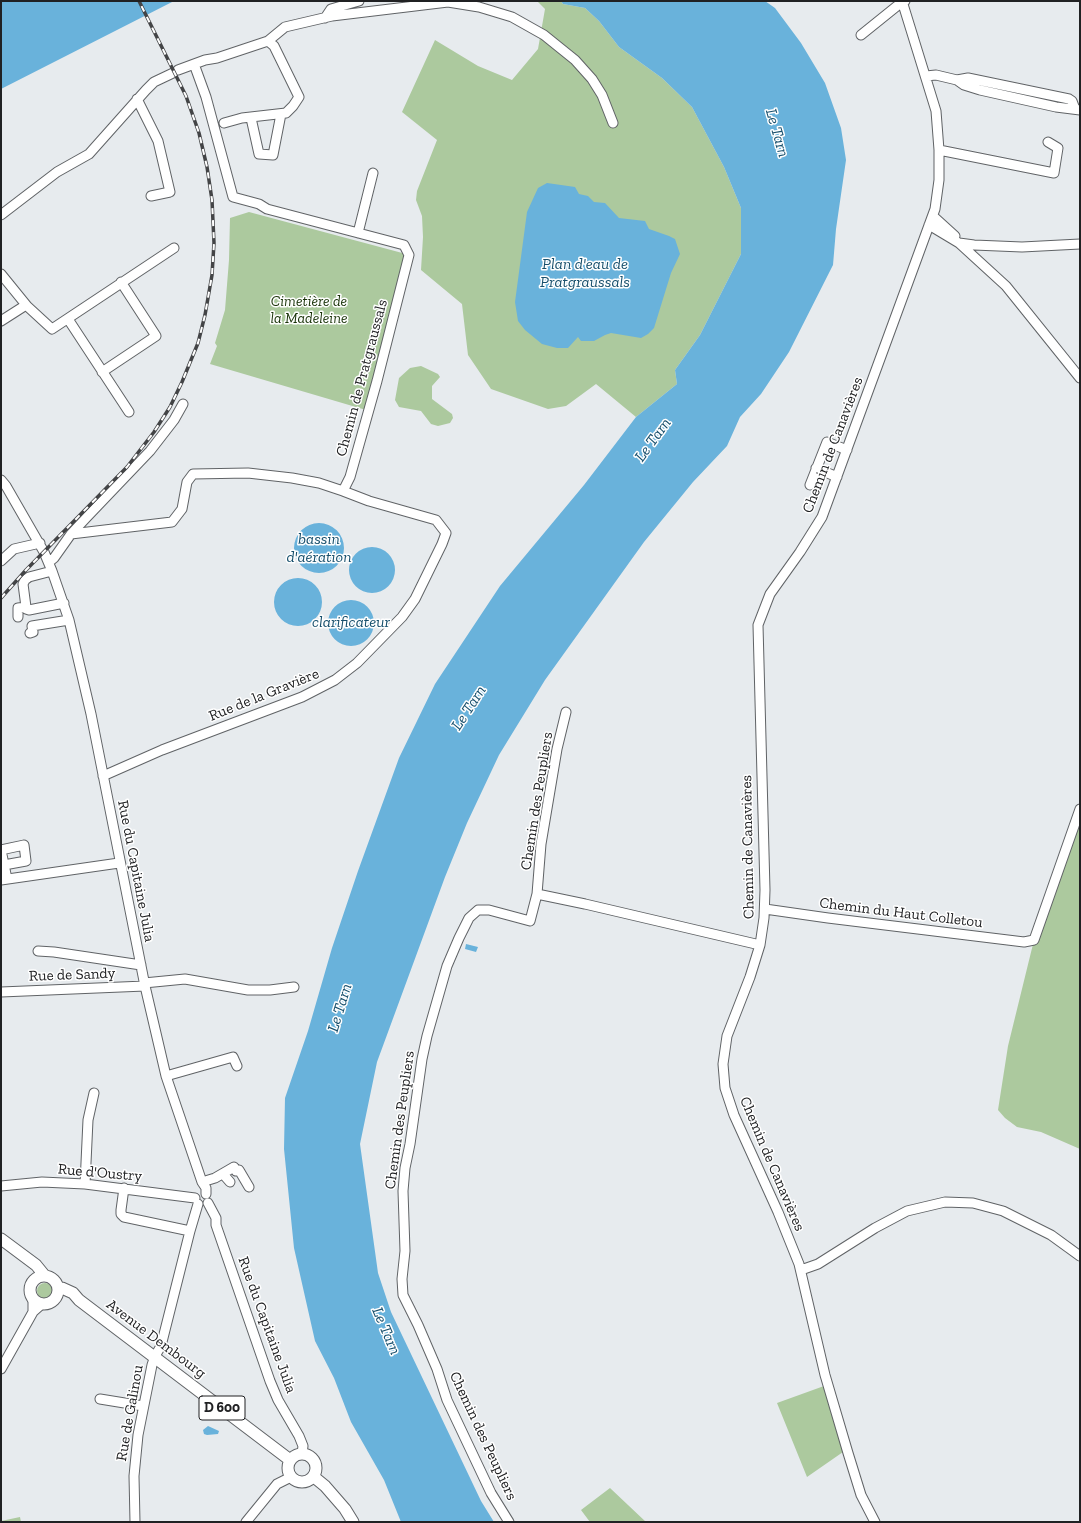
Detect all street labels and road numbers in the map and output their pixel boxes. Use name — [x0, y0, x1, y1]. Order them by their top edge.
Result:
street label: Chemin de Pratgraussals — [332, 298, 392, 458]
street label: Chemin de Canavières — [799, 374, 867, 516]
street label: Rue de la Gravière — [206, 665, 322, 725]
street label: Chemin des Peupliers — [517, 731, 557, 871]
street label: Chemin de Canavières — [738, 775, 758, 919]
street label: Rue du Capitaine Julia — [113, 799, 159, 943]
street label: Chemin du Haut Colletou — [818, 894, 984, 932]
street label: Rue de Sandy — [29, 964, 115, 986]
street label: Chemin des Peupliers — [381, 1050, 419, 1190]
street label: Chemin de Canavières — [736, 1094, 808, 1234]
street label: Rue d'Oustry — [57, 1160, 143, 1186]
street label: Rue du Capitaine Julia — [234, 1254, 300, 1396]
street label: Avenue Dembourg — [103, 1296, 209, 1382]
street label: Rue de Galinou — [113, 1364, 147, 1462]
street label: Chemin des Peupliers — [445, 1369, 521, 1503]
road number: D 600 — [199, 1396, 245, 1420]

